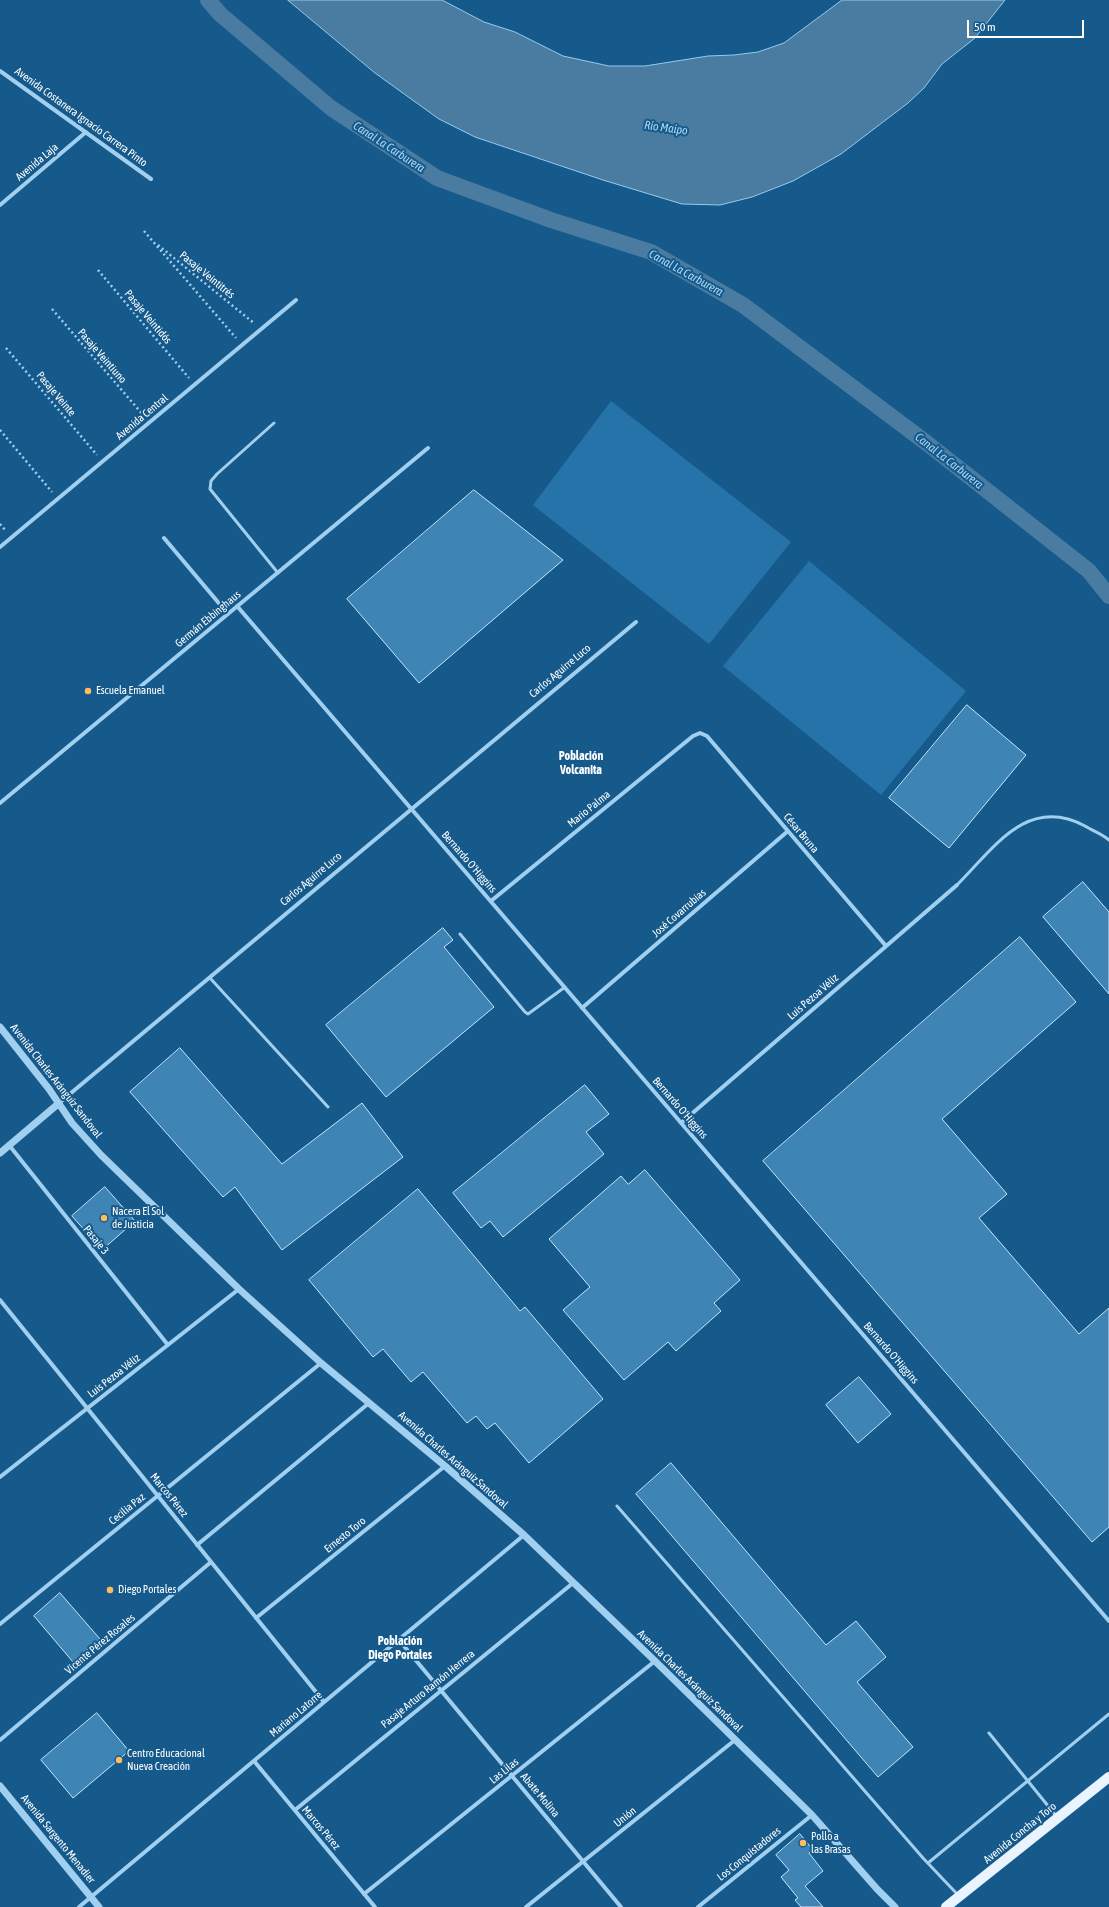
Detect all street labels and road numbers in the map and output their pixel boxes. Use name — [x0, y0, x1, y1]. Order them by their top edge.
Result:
street label: Avenida Costanera Ignacio Carrera Pinto — [12, 64, 150, 170]
street label: Avenida Laja — [13, 140, 61, 184]
street label: Pasaje Veintitrés — [177, 249, 237, 301]
street label: Pasaje Veintidós — [122, 287, 174, 347]
street label: Pasaje Veintiuno — [75, 326, 129, 386]
street label: Pasaje Veinte — [33, 369, 79, 419]
street label: Avenida Central — [113, 391, 171, 443]
street label: Germán Ebbinghaus — [173, 588, 243, 650]
street label: Carlos Aguirre Luco — [526, 641, 594, 701]
street label: Mario Palma — [565, 788, 613, 830]
street label: César Bruna — [781, 810, 821, 856]
street label: Bernardo O'Higgins — [439, 829, 499, 895]
street label: Carlos Aguirre Luco — [277, 849, 345, 909]
street label: José Covarrubias — [649, 886, 709, 940]
street label: Luis Pezoa Véliz — [785, 971, 841, 1023]
street label: Avenida Charles Aránguiz Sandoval — [7, 1021, 105, 1141]
street label: Bernardo O'Higgins — [650, 1075, 710, 1141]
street label: Pasaje 3 — [80, 1223, 112, 1257]
street label: Bernardo O'Higgins — [861, 1320, 921, 1386]
street label: Luis Pezoa Véliz — [85, 1351, 143, 1401]
street label: Avenida Charles Aránguiz Sandoval — [395, 1409, 511, 1511]
street label: Marcos Pérez — [147, 1470, 191, 1520]
street label: Cecilia Paz — [106, 1490, 148, 1528]
street label: Ernesto Toro — [322, 1514, 368, 1556]
street label: Vicente Pérez Rosales — [62, 1611, 138, 1677]
street label: Avenida Charles Aránguiz Sandoval — [635, 1627, 745, 1735]
street label: Pasaje Arturo Ramón Herrera — [378, 1647, 478, 1731]
street label: Mariano Latorre — [267, 1688, 325, 1740]
street label: Las Lilas — [487, 1755, 521, 1787]
street label: Abate Molina — [518, 1770, 562, 1820]
street label: Avenida Sargento Menadier — [18, 1792, 98, 1886]
street label: Avenida Concha y Toro — [981, 1800, 1059, 1866]
street label: Marcos Pérez — [299, 1804, 343, 1852]
street label: Unión — [611, 1804, 639, 1830]
street label: Los Conquistadores — [715, 1824, 783, 1884]

